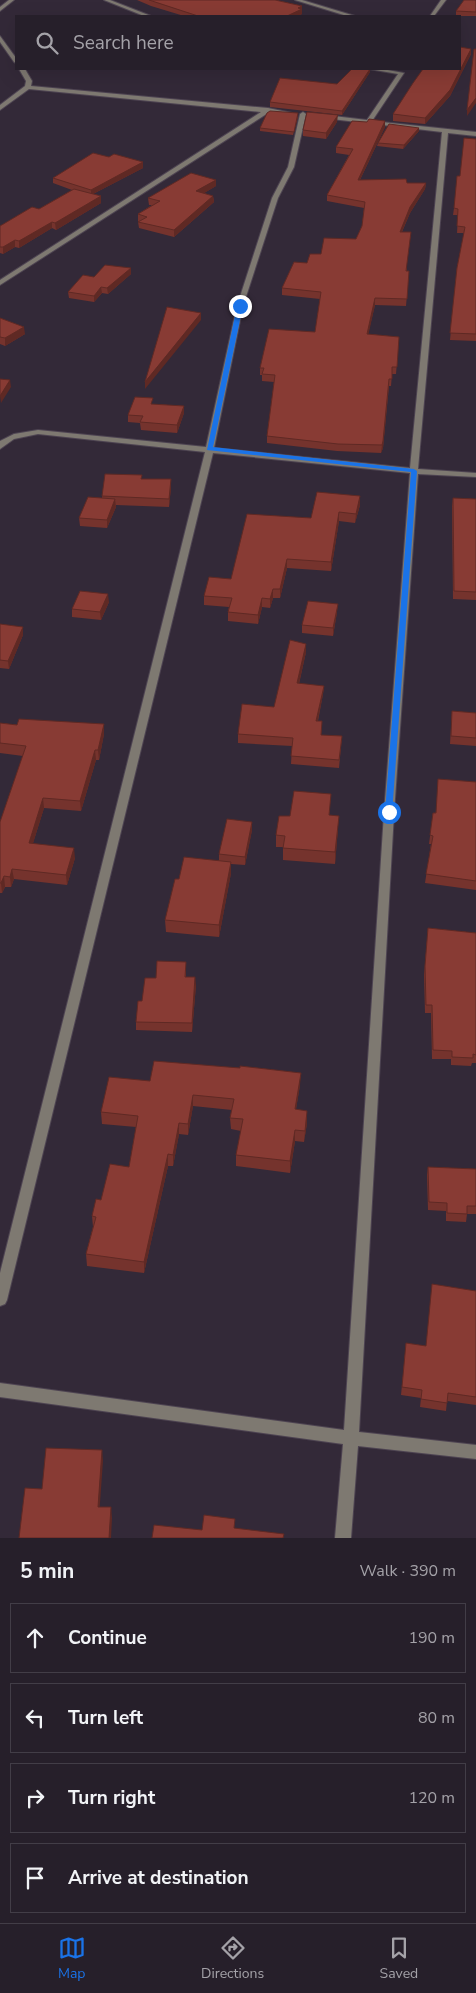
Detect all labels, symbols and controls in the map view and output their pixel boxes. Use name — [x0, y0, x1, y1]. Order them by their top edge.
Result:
search box — [15, 15, 461, 70]
icon: search — [33, 29, 61, 57]
text: Search here — [73, 30, 174, 56]
route end — [229, 295, 252, 318]
route start — [378, 801, 401, 824]
text: 5 min — [20, 1557, 74, 1585]
text: Walk · 390 m — [360, 1560, 456, 1582]
icon: ahead — [21, 1624, 49, 1652]
text: Continue — [68, 1625, 147, 1651]
text: 190 m — [408, 1627, 455, 1649]
icon: left — [21, 1704, 49, 1732]
text: Turn left — [68, 1705, 143, 1731]
text: 80 m — [418, 1707, 455, 1729]
icon: right — [21, 1784, 49, 1812]
text: Turn right — [68, 1785, 155, 1811]
text: 120 m — [408, 1787, 455, 1809]
icon: arrive — [21, 1864, 49, 1892]
text: Arrive at destination — [68, 1865, 249, 1891]
tab: Map — [58, 1934, 86, 1983]
tab: Directions — [201, 1934, 264, 1983]
tab: Saved — [380, 1934, 418, 1983]

